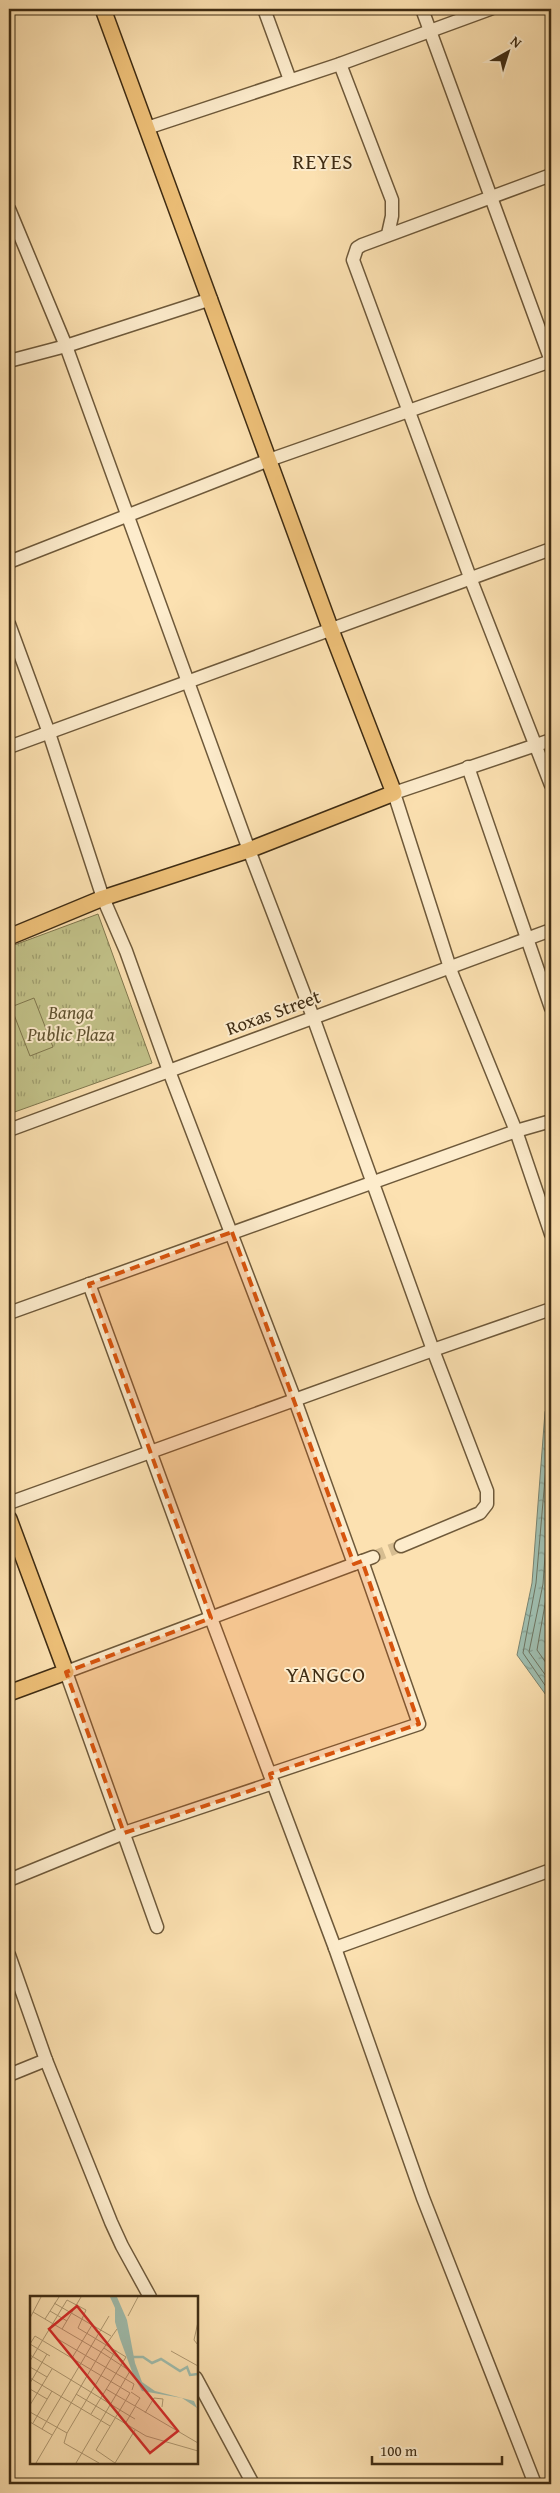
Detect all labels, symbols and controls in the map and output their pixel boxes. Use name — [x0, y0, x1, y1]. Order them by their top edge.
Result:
north arrow — [482, 28, 532, 78]
text: N — [506, 31, 527, 53]
district label: REYES — [292, 146, 354, 177]
street label: Roxas Street — [222, 982, 324, 1042]
park label: Banga Public Plaza — [26, 998, 115, 1048]
district label: YANGCO — [286, 1659, 366, 1690]
inset map — [30, 2296, 198, 2463]
scale bar — [372, 2433, 502, 2465]
text: 100 m — [380, 2440, 418, 2461]

